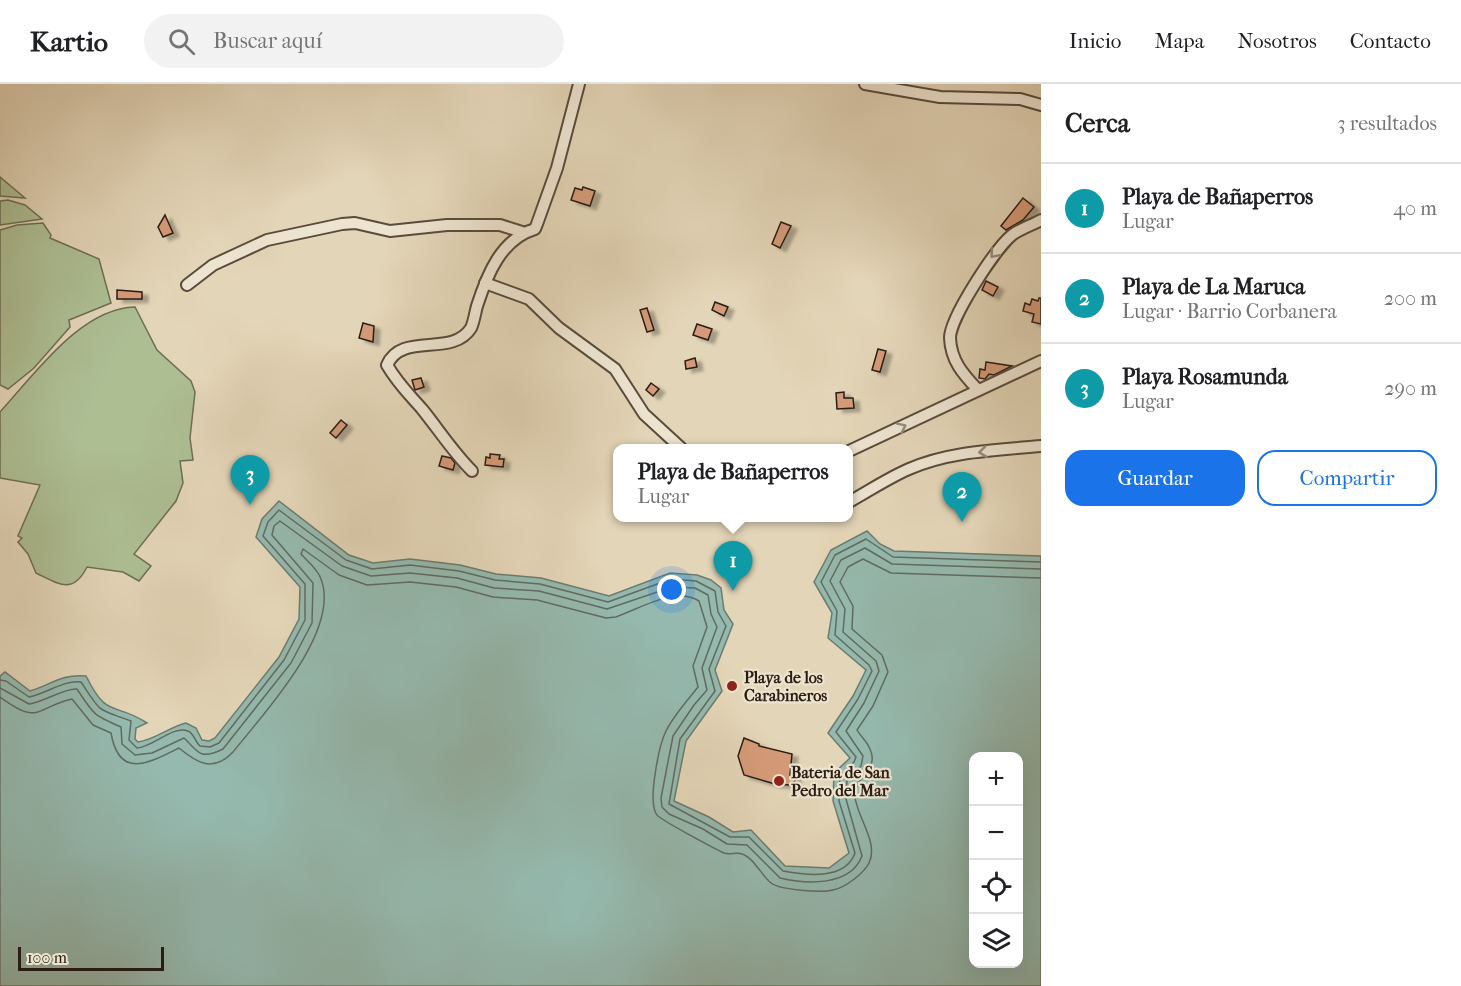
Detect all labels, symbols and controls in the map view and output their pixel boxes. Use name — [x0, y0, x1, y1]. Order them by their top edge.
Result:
search box — [144, 14, 564, 68]
text: Kartio — [30, 25, 108, 58]
icon: search — [165, 25, 198, 58]
text: Buscar aquí — [213, 28, 322, 54]
text: Inicio — [1069, 29, 1121, 53]
text: Mapa — [1154, 29, 1204, 53]
text: Nosotros — [1237, 29, 1317, 53]
text: Contacto — [1350, 29, 1431, 53]
text: Cerca — [1065, 108, 1130, 139]
text: 3 resultados — [1337, 112, 1437, 135]
text: Playa de Bañaperros — [1122, 184, 1313, 210]
text: 1 — [1081, 197, 1088, 220]
text: 40 m — [1393, 197, 1437, 220]
text: Lugar — [1122, 210, 1174, 233]
one-way arrow — [991, 247, 1002, 258]
text: Playa de La Maruca — [1122, 274, 1305, 300]
text: 2 — [1079, 287, 1090, 310]
text: 200 m — [1384, 287, 1437, 310]
text: Lugar · Barrio Corbanera — [1122, 300, 1337, 323]
text: Playa Rosamunda — [1122, 364, 1288, 390]
text: 3 — [1080, 377, 1089, 400]
text: 290 m — [1384, 377, 1437, 400]
text: Lugar — [1122, 390, 1174, 413]
one-way arrow — [895, 423, 906, 434]
popup — [613, 444, 853, 522]
one-way arrow — [978, 445, 987, 458]
button: Guardar — [1065, 450, 1245, 506]
button: Compartir — [1257, 450, 1437, 506]
pin: 3 — [230, 456, 270, 505]
text: Playa de Bañaperros — [637, 459, 829, 485]
pin: 2 — [942, 472, 982, 522]
text: Lugar — [637, 485, 689, 508]
pin: 1 — [714, 542, 752, 591]
your location — [657, 575, 686, 604]
place label: Playa de los Carabineros — [744, 668, 827, 705]
marker: Playa de los Carabineros — [725, 679, 739, 693]
map controls — [969, 752, 1023, 968]
button: + — [969, 752, 1023, 806]
place label: Bateria de San Pedro del Mar — [791, 763, 891, 800]
marker: Bateria de San Pedro del Mar — [772, 774, 786, 788]
button: − — [969, 806, 1023, 860]
button: locate — [969, 860, 1023, 914]
button: layers — [969, 914, 1023, 968]
scale bar — [18, 944, 164, 972]
text: 100 m — [27, 948, 67, 967]

